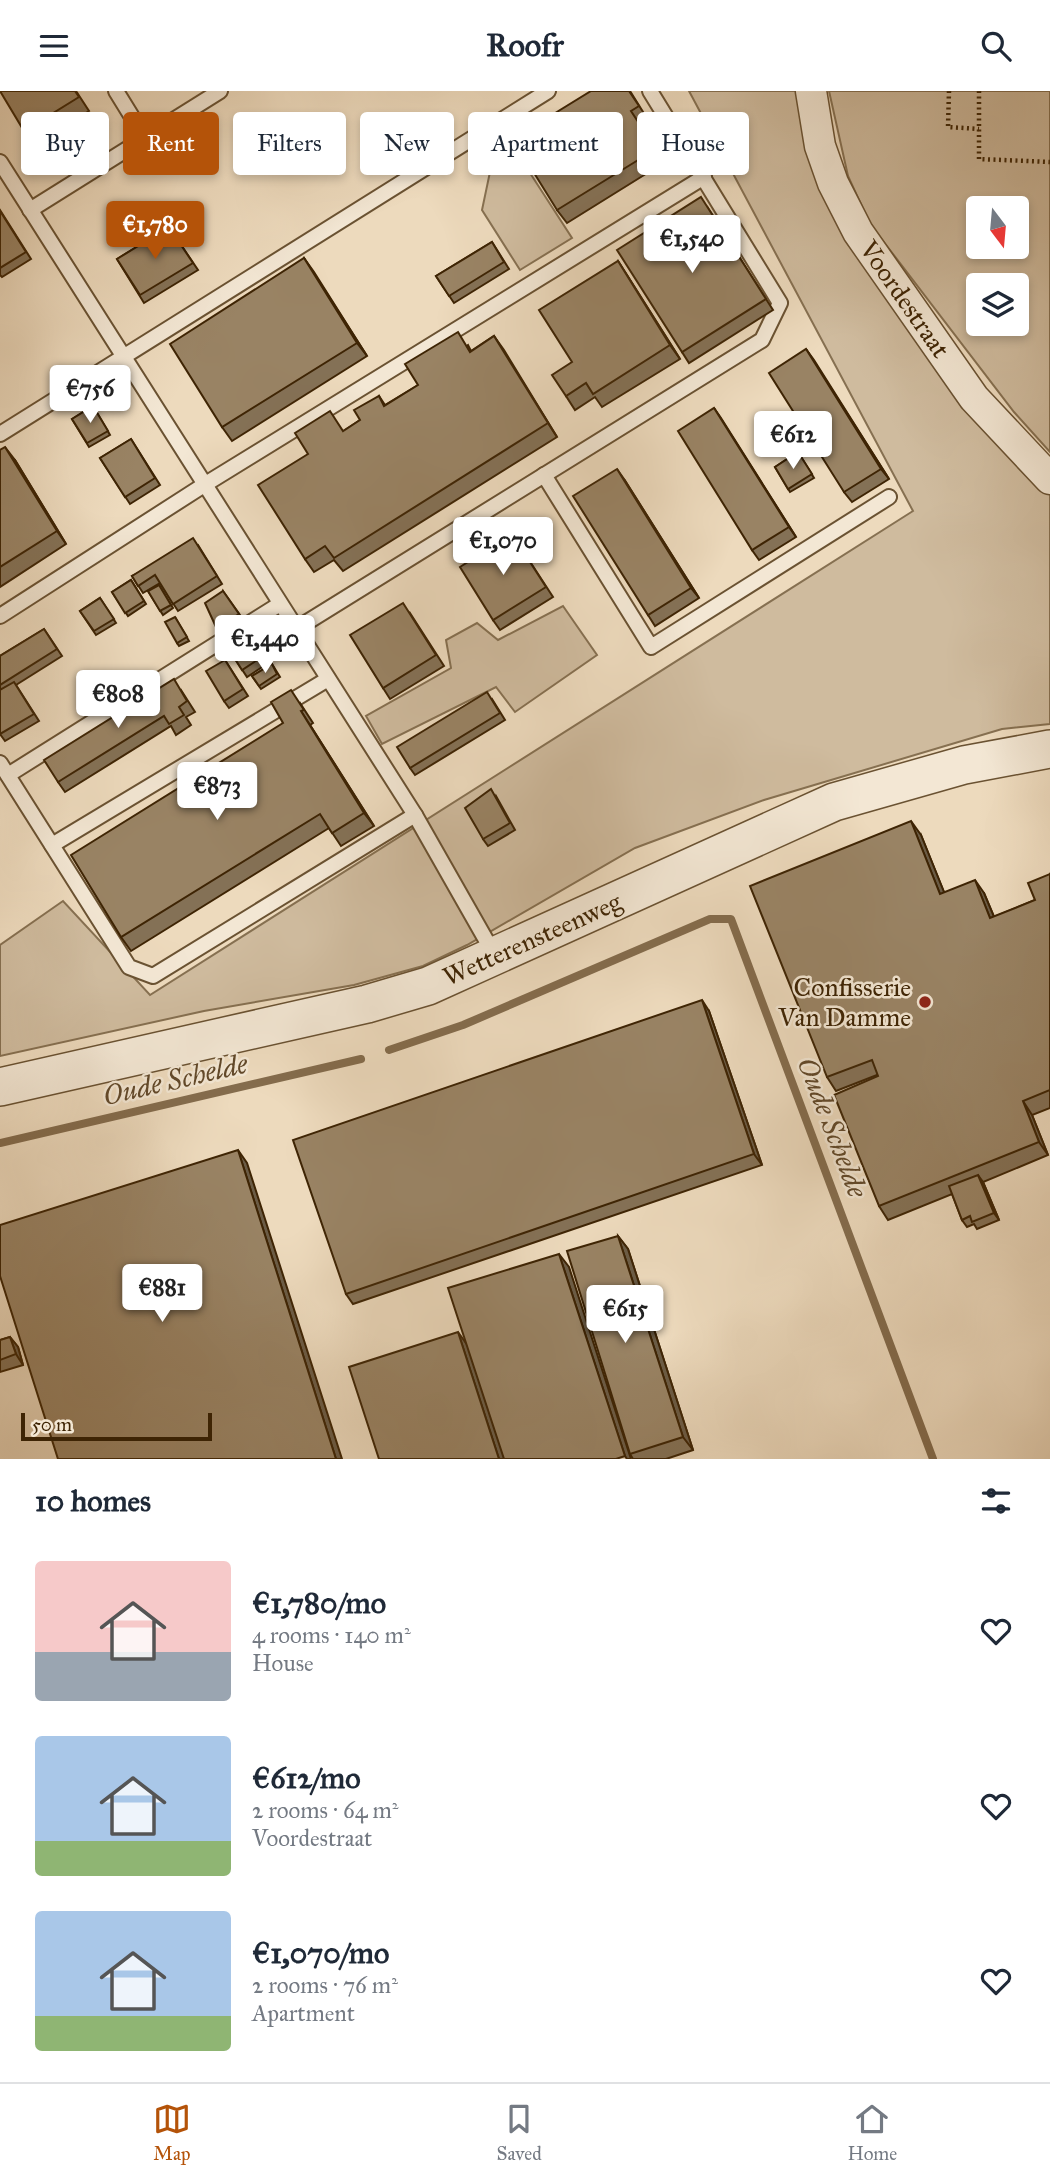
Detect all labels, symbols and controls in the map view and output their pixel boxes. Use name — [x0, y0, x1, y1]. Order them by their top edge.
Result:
text: Roofr — [486, 26, 564, 65]
icon: menu — [35, 27, 73, 65]
icon: search — [977, 27, 1015, 65]
chip: Buy — [21, 112, 109, 175]
chip: Rent — [123, 112, 219, 175]
chip: Filters — [233, 112, 346, 175]
chip: New — [360, 112, 454, 175]
chip: Apartment — [468, 112, 623, 175]
chip: House — [637, 112, 749, 175]
north arrow — [966, 196, 1029, 259]
map controls — [966, 196, 1029, 336]
pin: €1,780 — [98, 201, 212, 261]
text: €1,780 — [122, 210, 188, 238]
pin: €1,540 — [635, 215, 749, 275]
text: €1,540 — [660, 224, 724, 252]
street label: Voordestraat — [852, 233, 957, 364]
button: layers — [966, 273, 1029, 336]
pin: €756 — [49, 365, 131, 425]
text: €756 — [66, 374, 114, 402]
pin: €612 — [752, 411, 834, 471]
text: €612 — [770, 420, 816, 448]
pin: €1,070 — [446, 517, 560, 577]
text: €1,070 — [469, 526, 537, 554]
pin: €1,440 — [208, 615, 322, 675]
text: €1,440 — [231, 624, 299, 652]
pin: €808 — [77, 671, 159, 730]
text: €808 — [92, 679, 144, 707]
pin: €873 — [176, 763, 258, 822]
text: €873 — [193, 771, 241, 799]
street label: Wetterensteenweg — [438, 885, 627, 993]
place label: Confisserie Van Damme — [777, 971, 911, 1033]
marker: Confisserie Van Damme — [917, 994, 933, 1010]
water label: Oude Schelde — [99, 1046, 251, 1113]
water label: Oude Schelde — [790, 1052, 875, 1203]
pin: €881 — [121, 1265, 203, 1324]
text: €881 — [138, 1273, 186, 1301]
pin: €615 — [584, 1285, 666, 1345]
text: €615 — [602, 1294, 648, 1322]
scale bar — [21, 1410, 212, 1442]
text: 50 m — [32, 1413, 72, 1436]
icon: filters — [977, 1482, 1015, 1520]
text: 10 homes — [35, 1483, 151, 1519]
text: €1,780/mo — [252, 1585, 386, 1621]
icon: home — [91, 1589, 175, 1673]
icon: heart — [977, 1612, 1015, 1650]
text: 4 rooms · 140 m² — [252, 1621, 411, 1649]
text: House — [252, 1649, 314, 1677]
text: €612/mo — [252, 1760, 361, 1796]
icon: home — [91, 1764, 175, 1848]
icon: heart — [977, 1787, 1015, 1825]
text: 2 rooms · 64 m² — [252, 1796, 398, 1824]
text: Voordestraat — [252, 1824, 372, 1852]
text: €1,070/mo — [252, 1935, 389, 1971]
icon: home — [91, 1939, 175, 2023]
icon: heart — [977, 1962, 1015, 2000]
text: 2 rooms · 76 m² — [252, 1971, 398, 1999]
text: Apartment — [252, 1999, 355, 2027]
tab: Map — [153, 2100, 191, 2165]
tab: Saved — [497, 2100, 542, 2165]
tab: Home — [847, 2100, 897, 2165]

